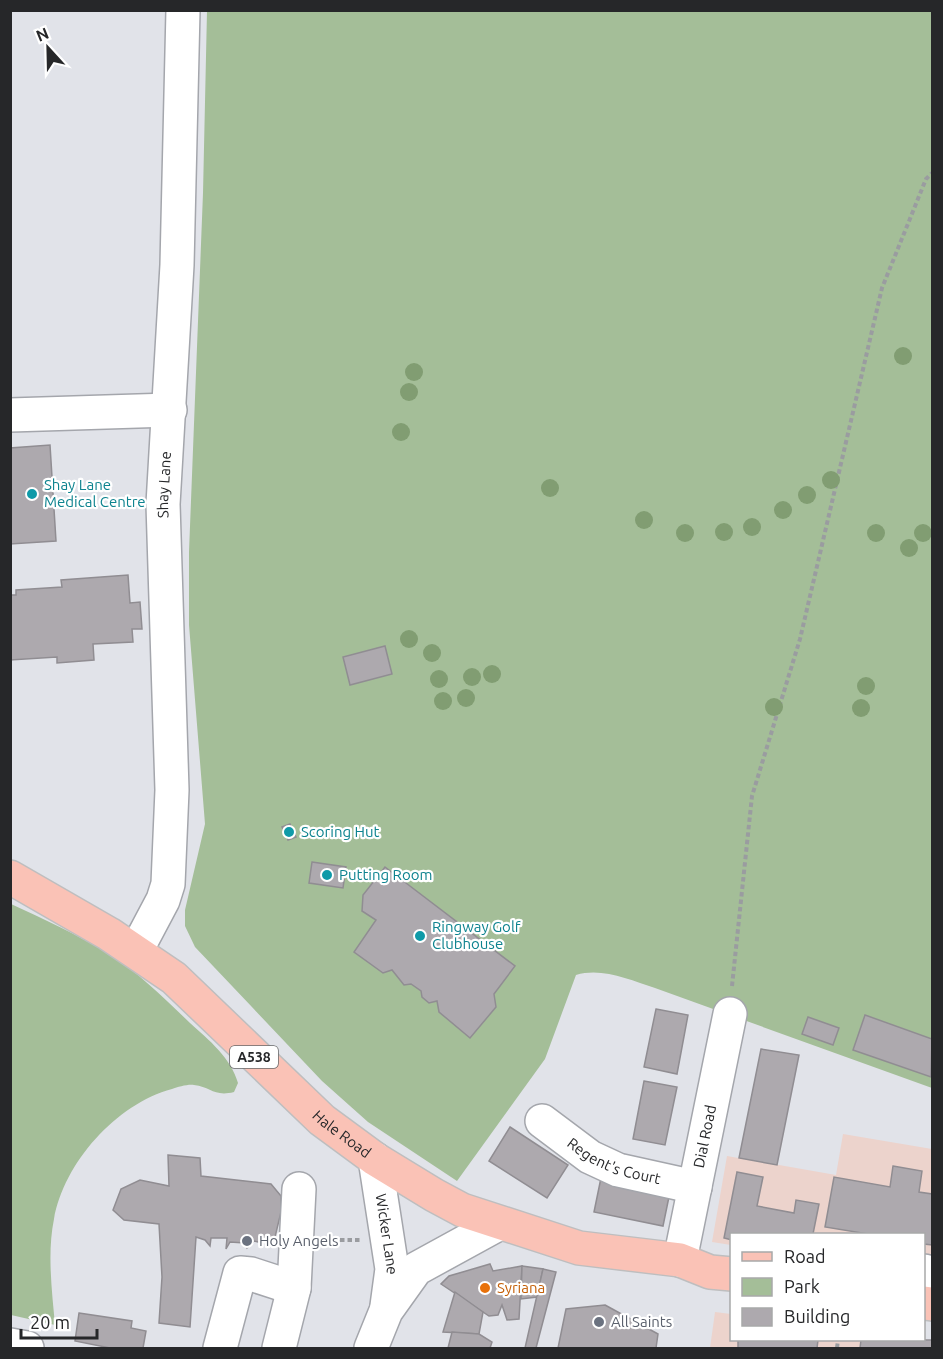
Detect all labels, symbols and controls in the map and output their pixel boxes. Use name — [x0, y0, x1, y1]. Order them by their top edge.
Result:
north arrow — [18, 18, 78, 78]
text: N — [33, 24, 51, 45]
street label: Shay Lane — [154, 451, 174, 519]
place label: Shay Lane Medical Centre — [44, 476, 146, 510]
marker: Shay Lane Medical Centre — [25, 487, 39, 501]
place label: Scoring Hut — [301, 823, 380, 840]
marker: Scoring Hut — [282, 825, 296, 839]
place label: Putting Room — [339, 866, 432, 883]
marker: Putting Room — [320, 868, 334, 882]
place label: Ringway Golf Clubhouse — [432, 918, 521, 952]
marker: Ringway Golf Clubhouse — [413, 929, 427, 943]
road number: A538 — [230, 1046, 278, 1068]
street label: Dial Road — [690, 1103, 719, 1169]
street label: Hale Road — [309, 1107, 374, 1161]
street label: Regent's Court — [564, 1134, 663, 1187]
street label: Wicker Lane — [372, 1192, 401, 1276]
place label: Holy Angels — [259, 1232, 338, 1249]
legend — [730, 1233, 925, 1341]
marker: Holy Angels — [240, 1234, 254, 1248]
text: Road — [784, 1246, 826, 1266]
text: Park — [784, 1276, 820, 1296]
place label: Syriana — [497, 1279, 545, 1296]
marker: Syriana — [478, 1281, 492, 1295]
scale bar — [21, 1302, 98, 1340]
text: Building — [784, 1306, 850, 1326]
text: 20 m — [30, 1312, 70, 1332]
place label: All Saints — [611, 1313, 672, 1330]
marker: All Saints — [592, 1315, 606, 1329]

